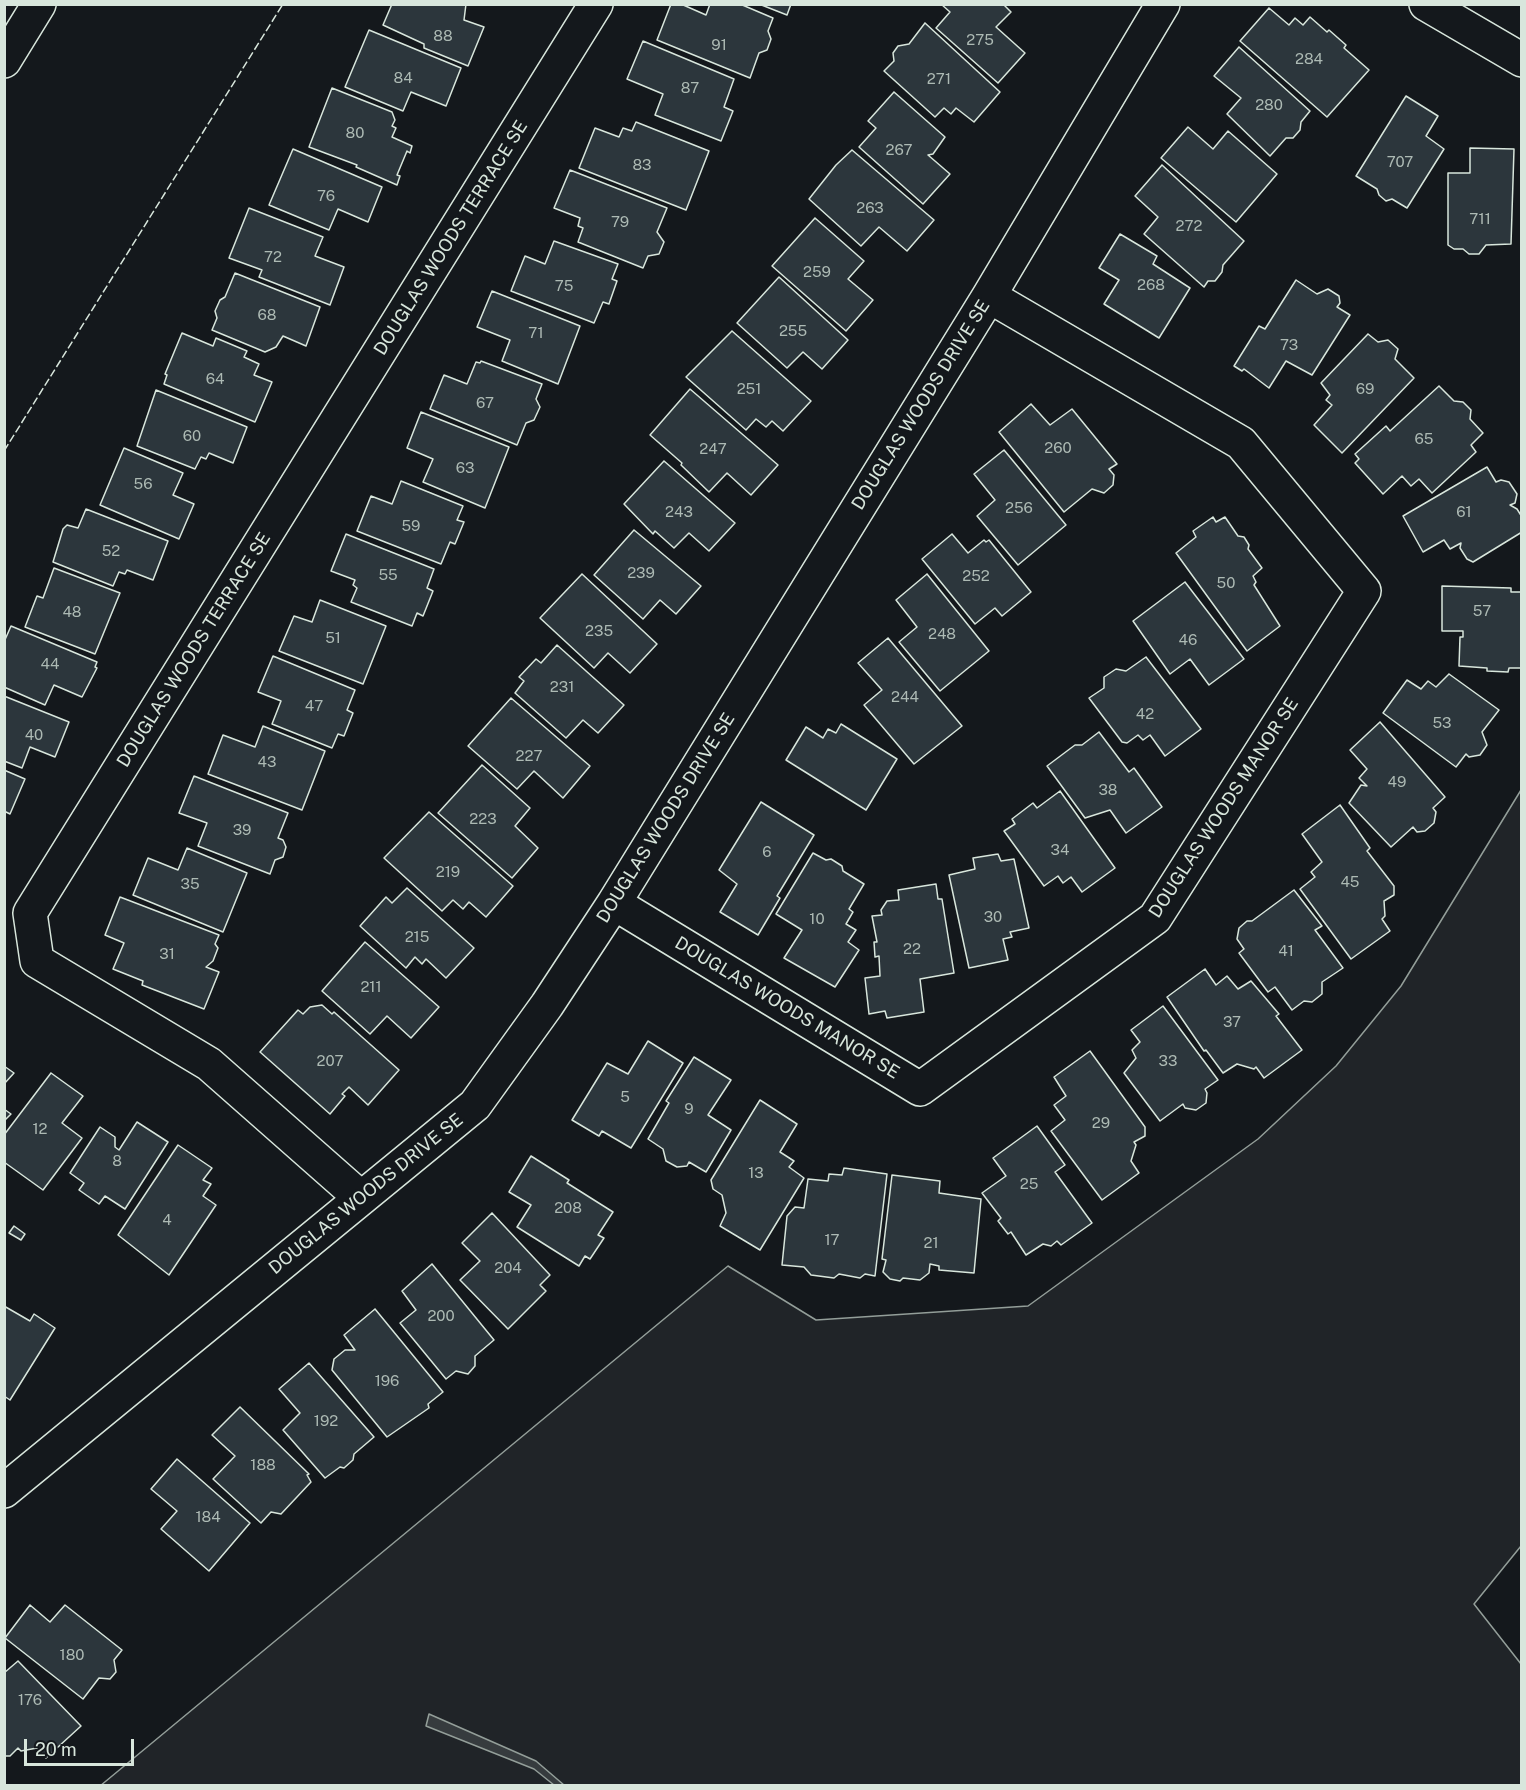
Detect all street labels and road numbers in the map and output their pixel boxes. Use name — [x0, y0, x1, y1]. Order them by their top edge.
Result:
street label: DOUGLAS WOODS TERRACE SE — [370, 117, 532, 359]
street label: DOUGLAS WOODS DRIVE SE — [847, 296, 995, 514]
street label: DOUGLAS WOODS TERRACE SE — [113, 529, 275, 771]
street label: DOUGLAS WOODS MANOR SE — [1145, 694, 1303, 922]
street label: DOUGLAS WOODS DRIVE SE — [592, 709, 740, 927]
street label: DOUGLAS WOODS MANOR SE — [671, 932, 903, 1084]
street label: DOUGLAS WOODS DRIVE SE — [265, 1109, 467, 1279]

